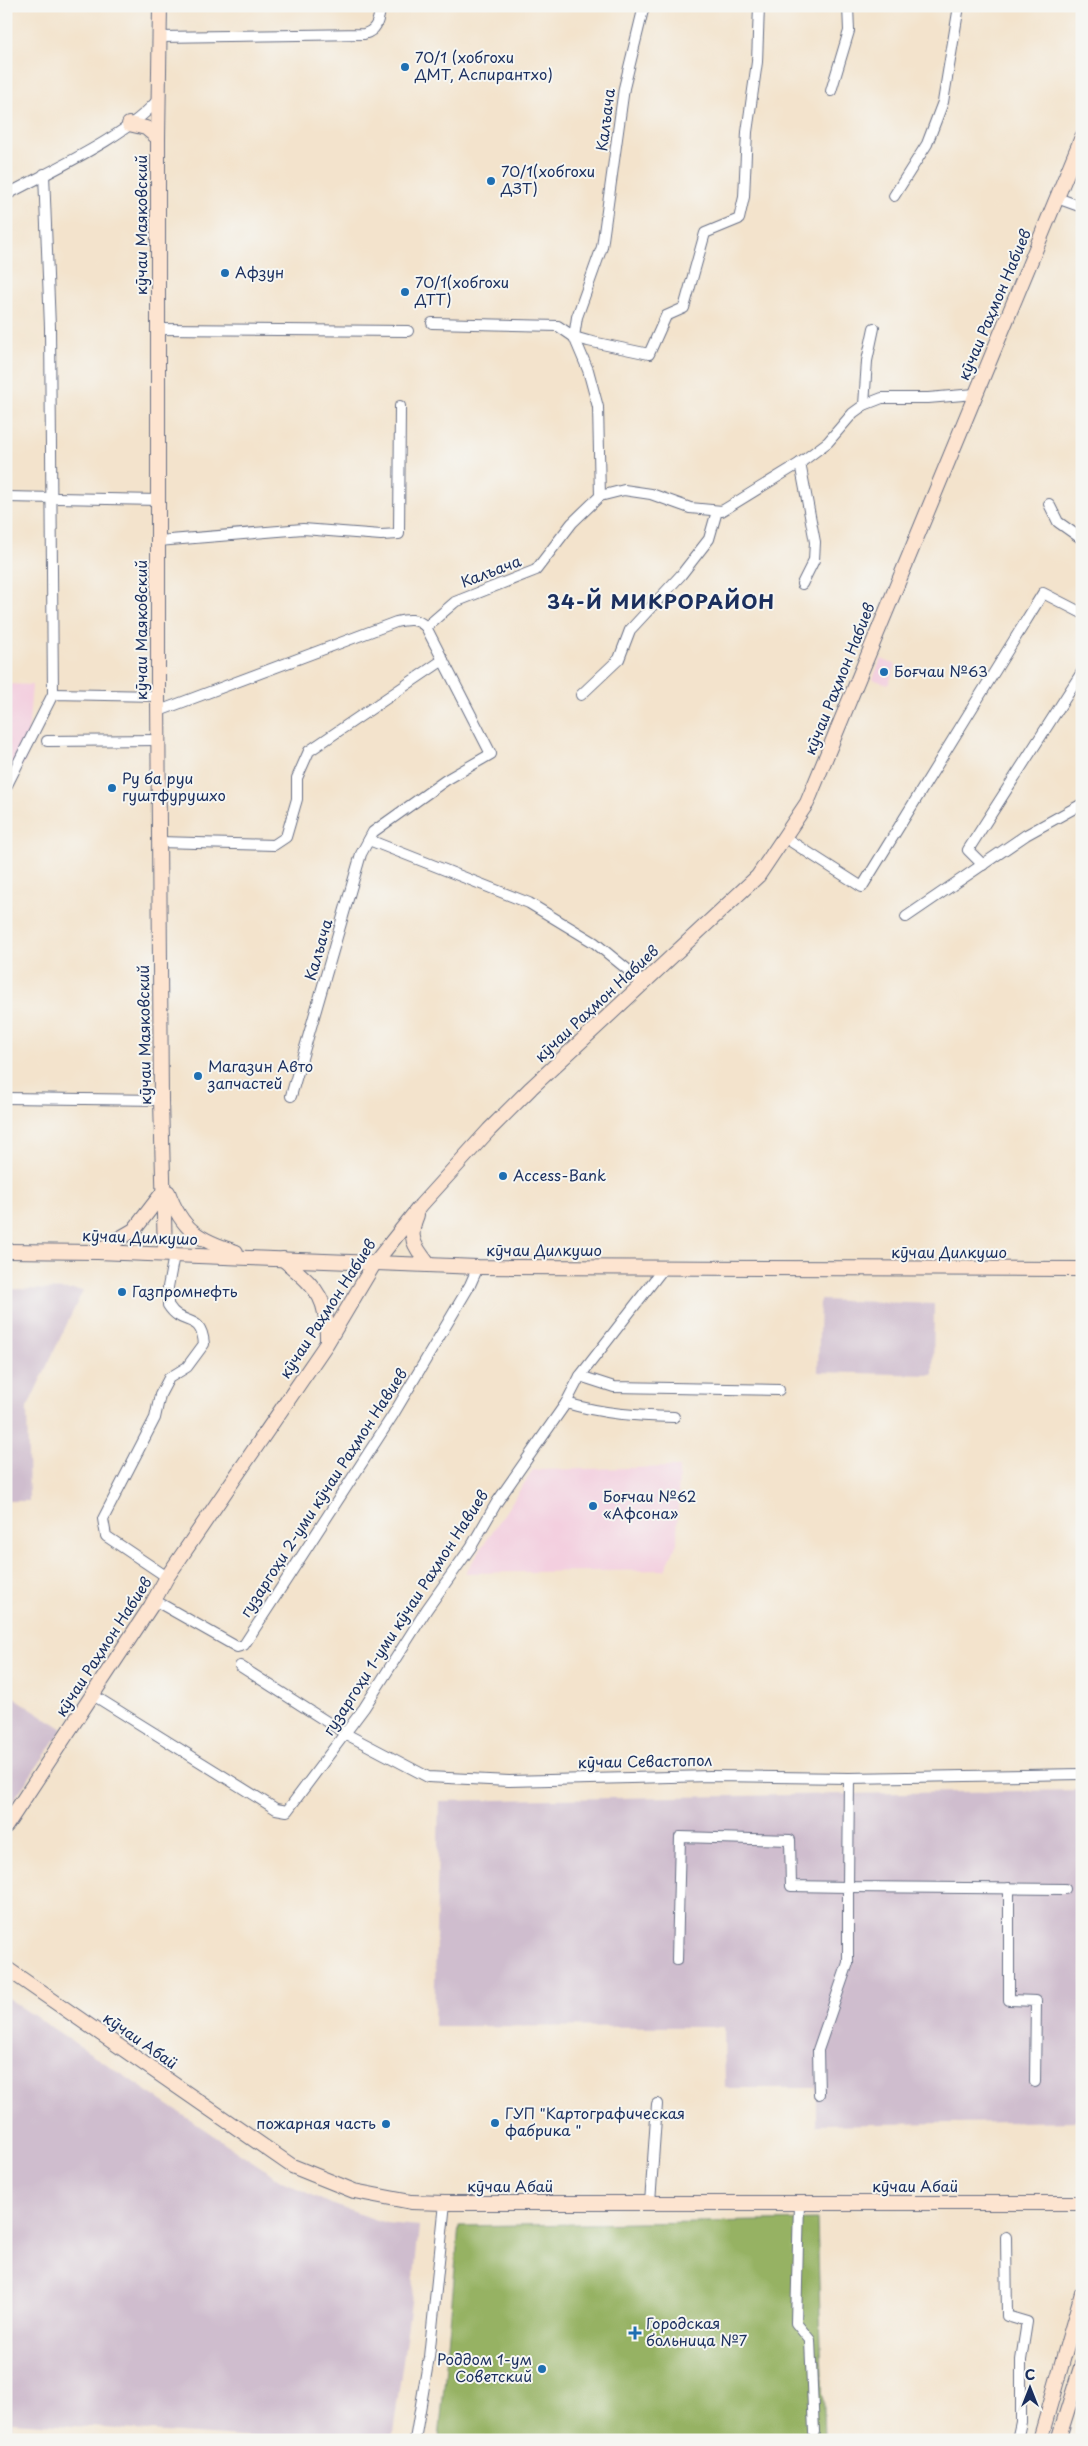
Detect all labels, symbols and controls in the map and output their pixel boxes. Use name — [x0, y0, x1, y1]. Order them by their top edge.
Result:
place label: 70/1 (хобгохи ДМТ, Аспирантхо) — [414, 45, 553, 85]
marker: 70/1 (хобгохи ДМТ, Аспирантхо) — [399, 61, 411, 73]
street label: Калъача — [589, 86, 620, 153]
street label: кӯчаи Маяковский — [129, 155, 152, 295]
place label: 70/1(хобгохи ДЗТ) — [500, 159, 595, 199]
marker: 70/1(хобгохи ДЗТ) — [485, 175, 497, 187]
street label: кӯчаи Раҳмон Набиев — [951, 225, 1036, 384]
place label: Афзун — [235, 260, 284, 283]
marker: Афзун — [219, 267, 231, 279]
place label: 70/1(хобгохи ДТТ) — [414, 270, 509, 310]
marker: 70/1(хобгохи ДТТ) — [399, 286, 411, 298]
street label: Калъача — [457, 548, 525, 593]
street label: кӯчаи Маяковский — [129, 560, 152, 700]
district label: 34-Й МИКРОРАЙОН — [547, 586, 775, 616]
street label: кӯчаи Раҳмон Набиев — [797, 598, 880, 758]
place label: Боғчаи №63 — [894, 659, 988, 682]
marker: Боғчаи №63 — [878, 666, 890, 678]
place label: Ру ба руи гуштфурушхо — [122, 766, 226, 806]
marker: Ру ба руи гуштфурушхо — [106, 782, 118, 794]
street label: Калъача — [298, 915, 337, 983]
street label: кӯчаи Раҳмон Набиев — [529, 939, 664, 1067]
street label: кӯчаи Маяковский — [131, 965, 156, 1105]
place label: Магазин Авто запчастей — [207, 1054, 313, 1094]
marker: Магазин Авто запчастей — [192, 1070, 204, 1082]
place label: Access-Bank — [513, 1163, 606, 1186]
marker: Access-Bank — [497, 1170, 509, 1182]
street label: кӯчаи Дилкушо — [82, 1223, 198, 1250]
street label: кӯчаи Раҳмон Набиев — [273, 1233, 381, 1383]
street label: кӯчаи Дилкушо — [486, 1238, 602, 1261]
street label: кӯчаи Дилкушо — [891, 1240, 1007, 1263]
place label: Газпромнефть — [132, 1279, 237, 1302]
marker: Газпромнефть — [116, 1286, 128, 1298]
street label: гузаргоҳи 2-уми кӯчаи Раҳмон Навиев — [233, 1363, 412, 1621]
place label: Боғчаи №62 «Афсона» — [603, 1484, 697, 1524]
street label: гузаргоҳи 1-уми кӯчаи Раҳмон Навиев — [316, 1485, 493, 1740]
marker: Боғчаи №62 «Афсона» — [587, 1500, 599, 1512]
street label: кӯчаи Раҳмон Набиев — [49, 1571, 157, 1721]
street label: кӯчаи Севастопол — [578, 1748, 713, 1773]
street label: кӯчаи Абаӣ — [99, 2006, 183, 2074]
place label: ГУП "Картографическая фабрика " — [505, 2101, 685, 2141]
place label: пожарная часть — [256, 2111, 376, 2134]
marker: ГУП "Картографическая фабрика " — [489, 2117, 501, 2129]
marker: пожарная часть — [380, 2118, 392, 2130]
street label: кӯчаи Абаӣ — [467, 2174, 553, 2197]
street label: кӯчаи Абаӣ — [872, 2174, 958, 2197]
place label: Городская больница №7 — [646, 2311, 748, 2351]
marker: Городская больница №7 — [628, 2326, 642, 2340]
place label: Роддом 1-ум Советский — [437, 2347, 532, 2387]
marker: Роддом 1-ум Советский — [536, 2363, 548, 2375]
north arrow — [1006, 2364, 1056, 2414]
text: С — [1025, 2364, 1035, 2385]

